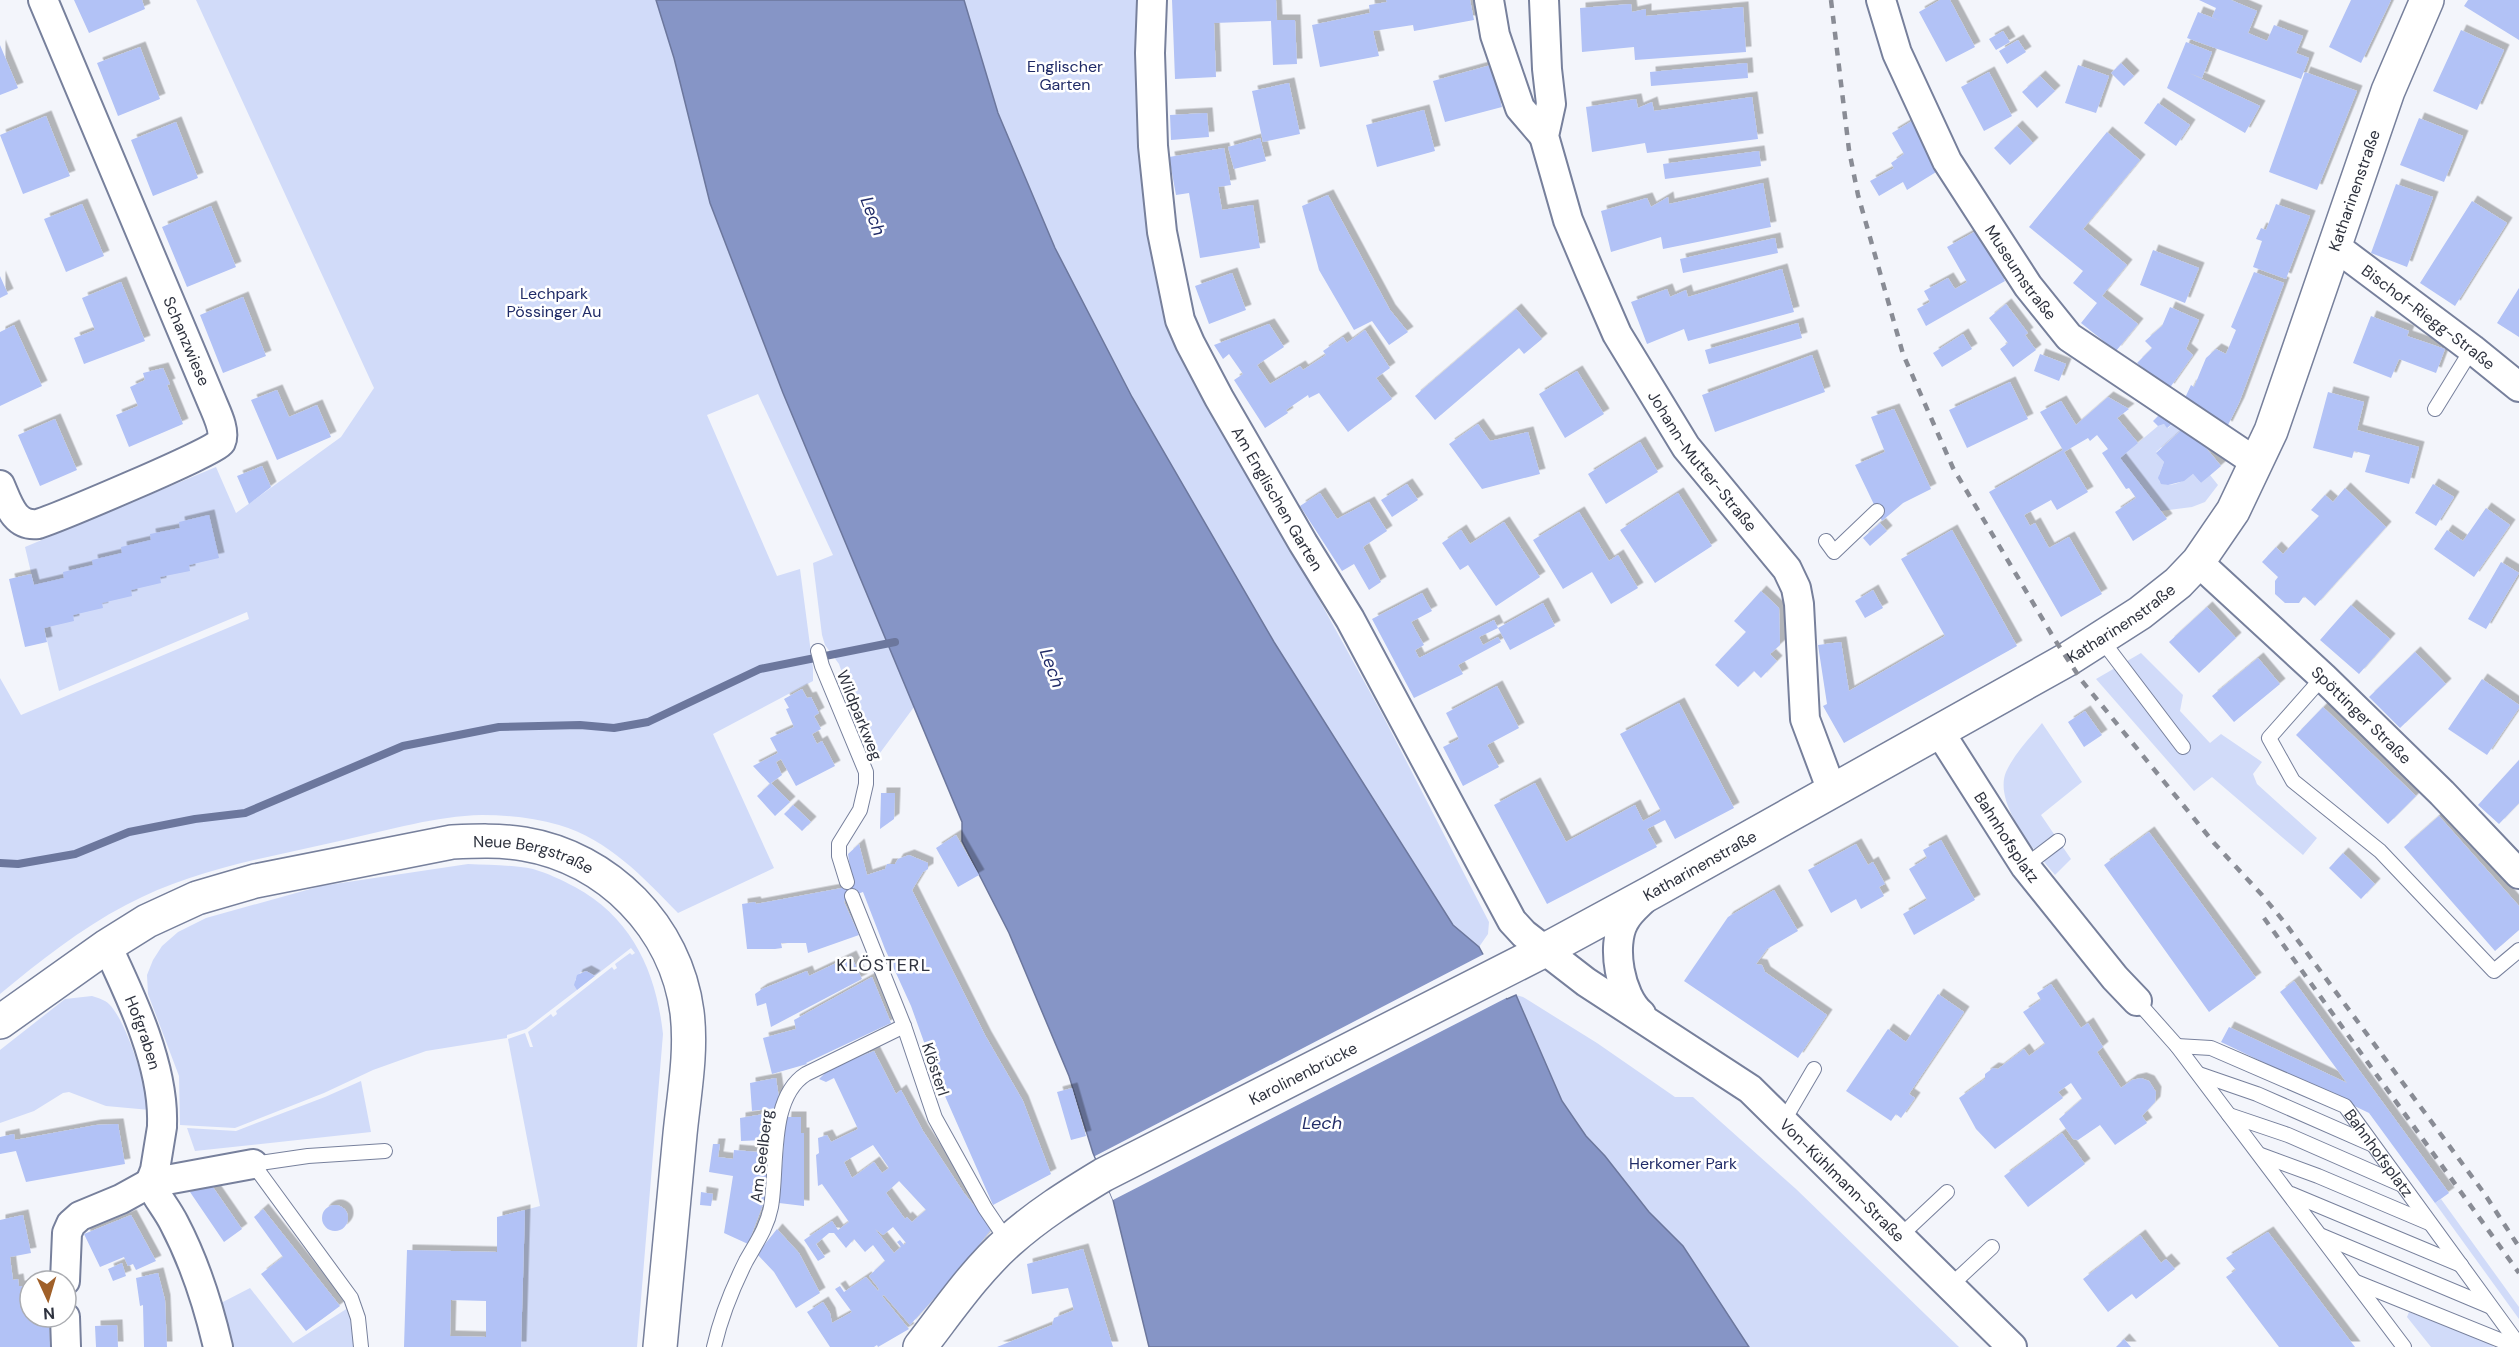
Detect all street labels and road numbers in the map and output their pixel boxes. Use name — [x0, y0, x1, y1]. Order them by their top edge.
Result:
street label: Katharinenstraße — [2324, 127, 2385, 254]
street label: Museumstraße — [1980, 221, 2061, 324]
street label: Bischof-Riegg-Straße — [2357, 260, 2499, 375]
street label: Schanzwiese — [158, 293, 215, 389]
street label: Johann-Mutter-Straße — [1643, 387, 1762, 536]
street label: Am Englischen Garten — [1227, 423, 1328, 575]
street label: Katharinenstraße — [2063, 579, 2180, 668]
street label: Spöttinger Straße — [2307, 662, 2416, 769]
street label: Wildparkweg — [832, 667, 887, 763]
street label: Bahnhofsplatz — [1969, 788, 2044, 887]
street label: Katharinenstraße — [1639, 826, 1760, 906]
street label: Neue Bergstraße — [473, 831, 597, 879]
street label: Hofgraben — [120, 992, 165, 1072]
street label: Karolinenbrücke — [1246, 1037, 1361, 1110]
street label: Klösterl — [917, 1040, 954, 1098]
street label: Bahnhofsplatz — [2339, 1105, 2418, 1201]
street label: Am Seelberg — [745, 1108, 778, 1204]
street label: Von-Kühlmann-Straße — [1775, 1114, 1909, 1247]

